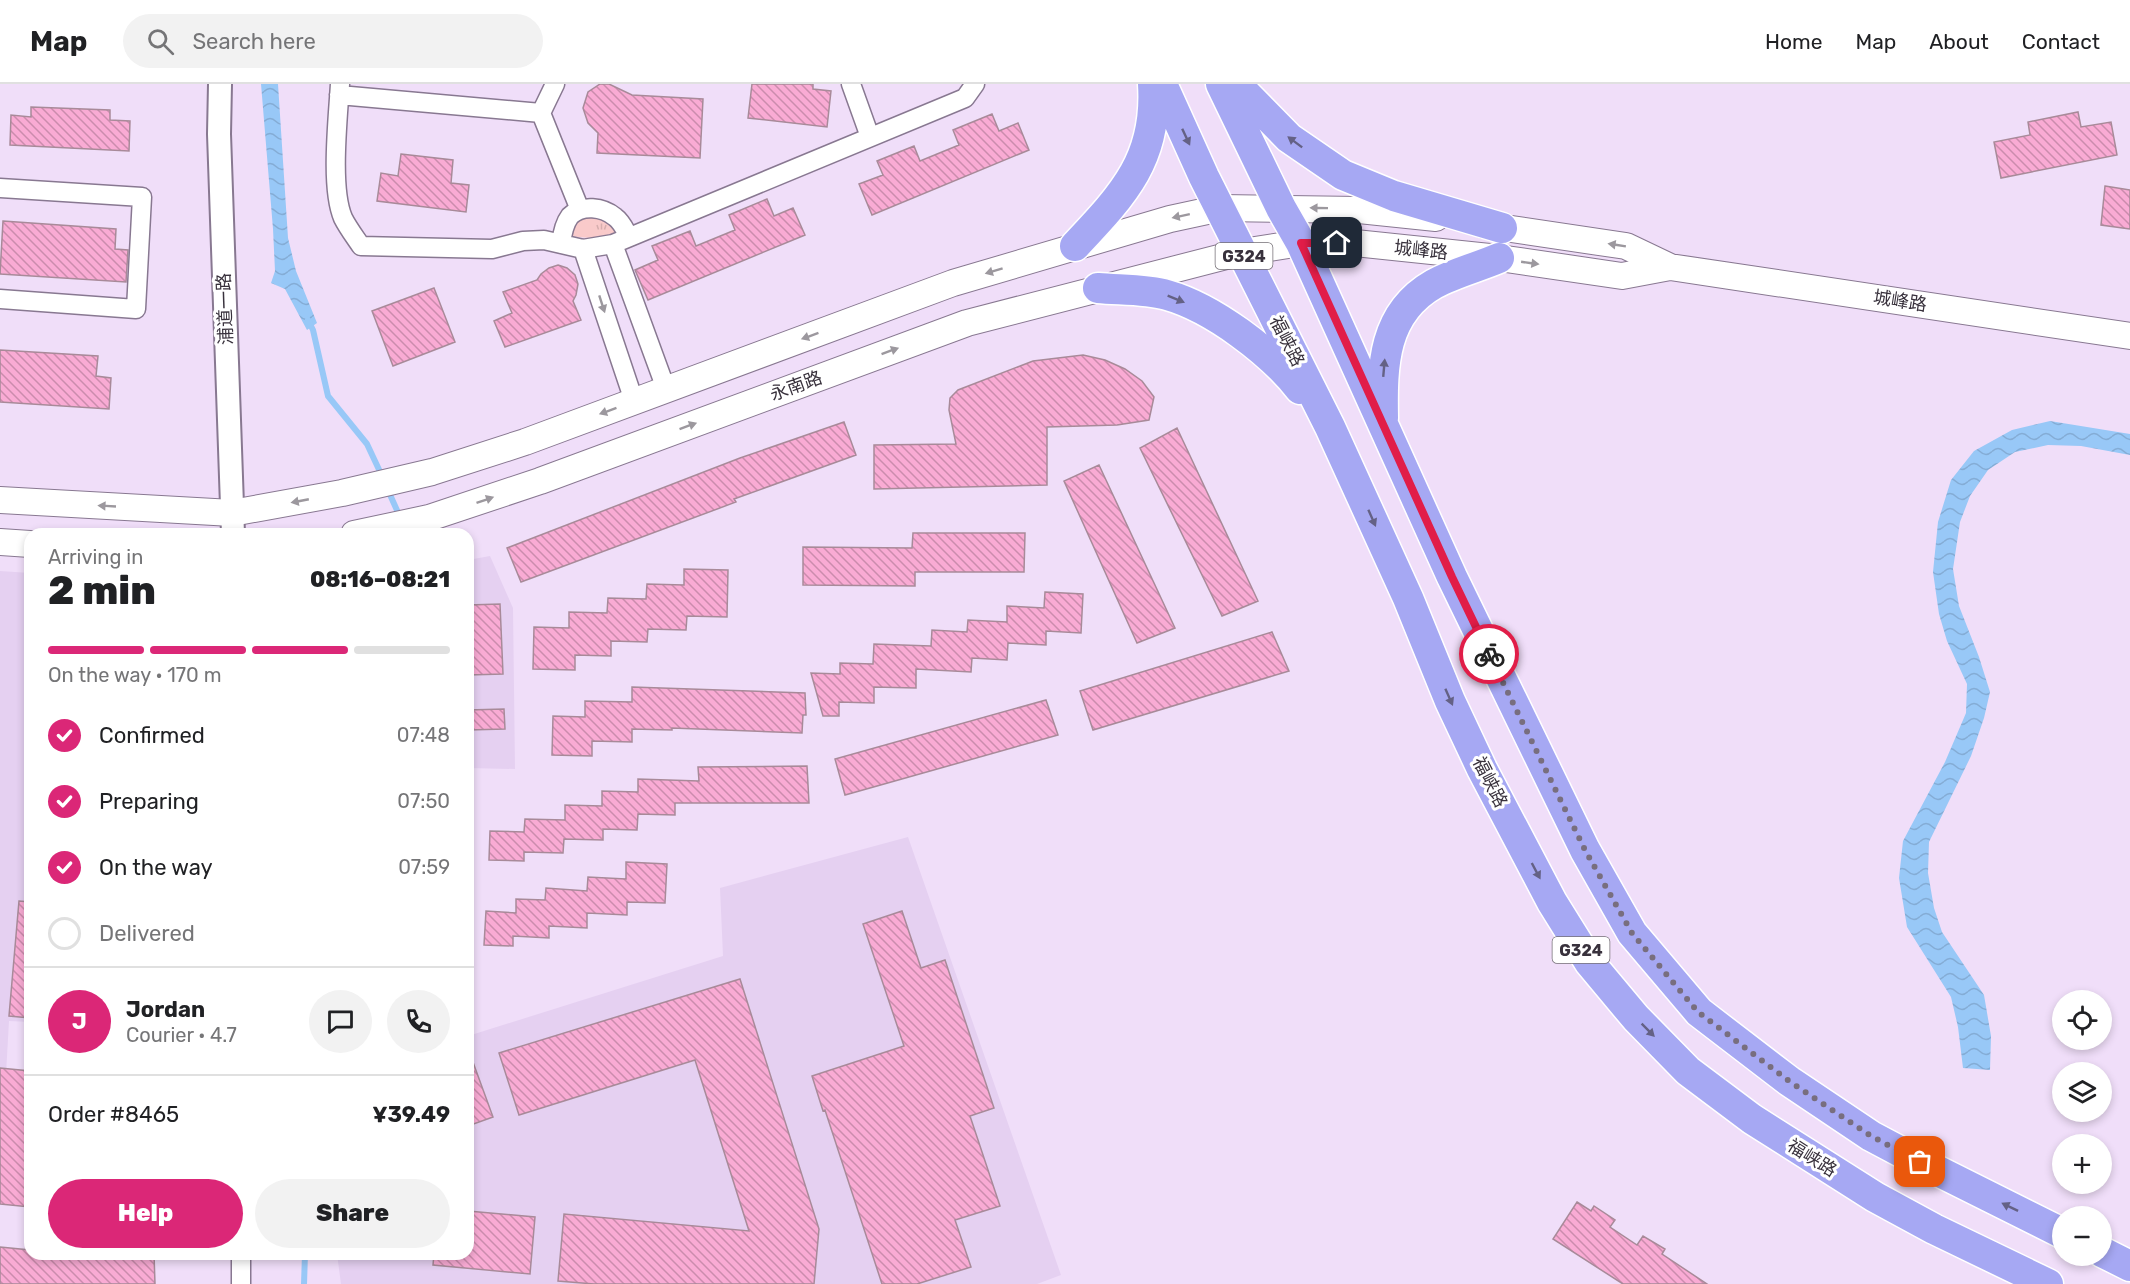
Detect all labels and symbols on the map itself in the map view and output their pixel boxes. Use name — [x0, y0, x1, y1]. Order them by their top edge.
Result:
one-way arrow — [1181, 129, 1190, 146]
one-way arrow — [1287, 136, 1303, 148]
one-way arrow — [1310, 203, 1329, 213]
one-way arrow — [1171, 212, 1190, 221]
pin — [1311, 217, 1362, 268]
street label: 城峰路 — [1393, 236, 1449, 264]
one-way arrow — [1607, 240, 1626, 249]
road number: G324 — [1216, 243, 1272, 269]
one-way arrow — [1520, 258, 1539, 267]
one-way arrow — [985, 267, 1003, 276]
street label: 浦道一路 — [213, 273, 237, 345]
street label: 城峰路 — [1872, 286, 1928, 316]
one-way arrow — [1168, 294, 1186, 304]
one-way arrow — [597, 295, 607, 313]
street label: 福峡路 — [1265, 312, 1309, 370]
one-way arrow — [801, 331, 819, 341]
one-way arrow — [882, 346, 900, 356]
one-way arrow — [1379, 359, 1389, 378]
street label: 永南路 — [767, 366, 825, 406]
one-way arrow — [598, 406, 616, 416]
one-way arrow — [679, 421, 697, 431]
one-way arrow — [476, 495, 494, 505]
one-way arrow — [291, 497, 310, 506]
one-way arrow — [97, 502, 116, 511]
one-way arrow — [1367, 510, 1377, 528]
courier — [1459, 624, 1519, 684]
one-way arrow — [1444, 689, 1454, 707]
street label: 福峡路 — [1468, 753, 1512, 811]
one-way arrow — [1532, 863, 1541, 880]
road number: G324 — [1552, 937, 1610, 963]
one-way arrow — [1641, 1023, 1655, 1038]
street label: 福峡路 — [1783, 1134, 1841, 1182]
pin — [1894, 1136, 1945, 1187]
one-way arrow — [2001, 1202, 2019, 1212]

